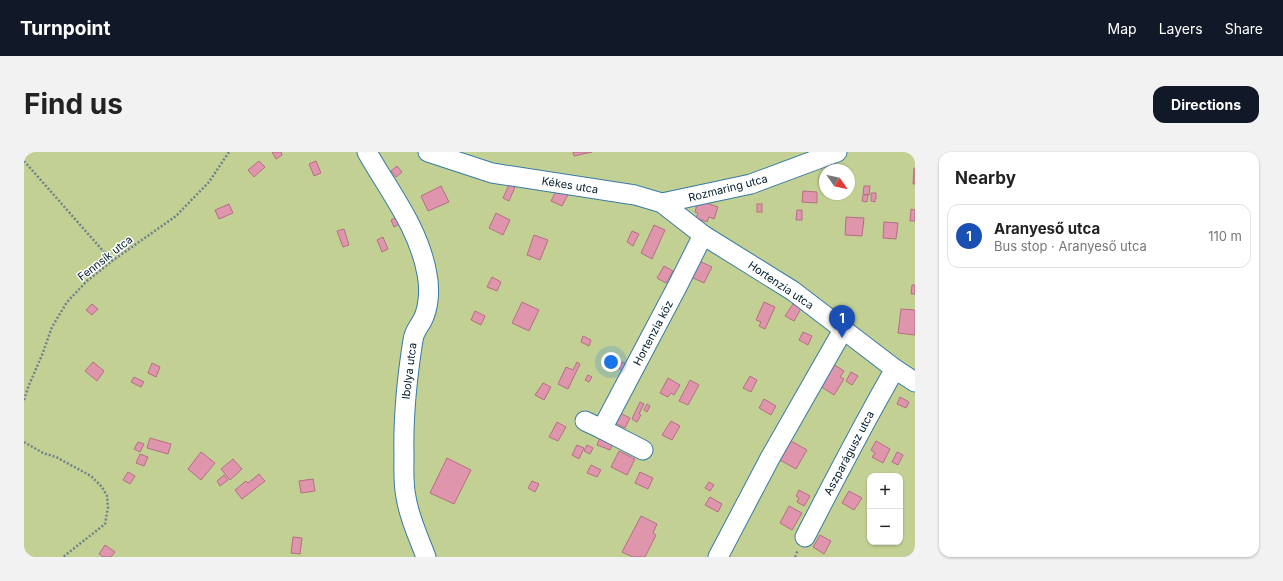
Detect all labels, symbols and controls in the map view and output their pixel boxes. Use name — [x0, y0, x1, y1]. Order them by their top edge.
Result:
text: Turnpoint — [20, 17, 110, 40]
text: Map — [1108, 20, 1137, 37]
text: Layers — [1159, 20, 1203, 37]
text: Share — [1225, 20, 1263, 37]
button: Directions — [1153, 86, 1259, 123]
text: Find us — [24, 87, 123, 121]
north arrow — [819, 164, 855, 200]
text: Nearby — [955, 168, 1016, 188]
street label: Rozmaring utca — [687, 171, 769, 205]
street label: Kékes utca — [541, 174, 599, 196]
text: Aranyeső utca — [994, 219, 1100, 238]
text: 1 — [966, 228, 972, 244]
text: 110 m — [1208, 228, 1242, 244]
street label: Fennsík utca — [75, 232, 135, 284]
text: Bus stop · Aranyeső utca — [994, 238, 1147, 254]
street label: Hortenzia utca — [746, 258, 816, 312]
street label: Hortenzia köz — [630, 298, 676, 368]
pin: 1 — [829, 305, 855, 338]
street label: Ibolya utca — [399, 342, 419, 400]
your location — [601, 352, 621, 372]
street label: Aszparágusz utca — [821, 408, 877, 498]
map controls — [867, 473, 903, 545]
button: + — [867, 473, 903, 509]
button: − — [867, 509, 903, 545]

